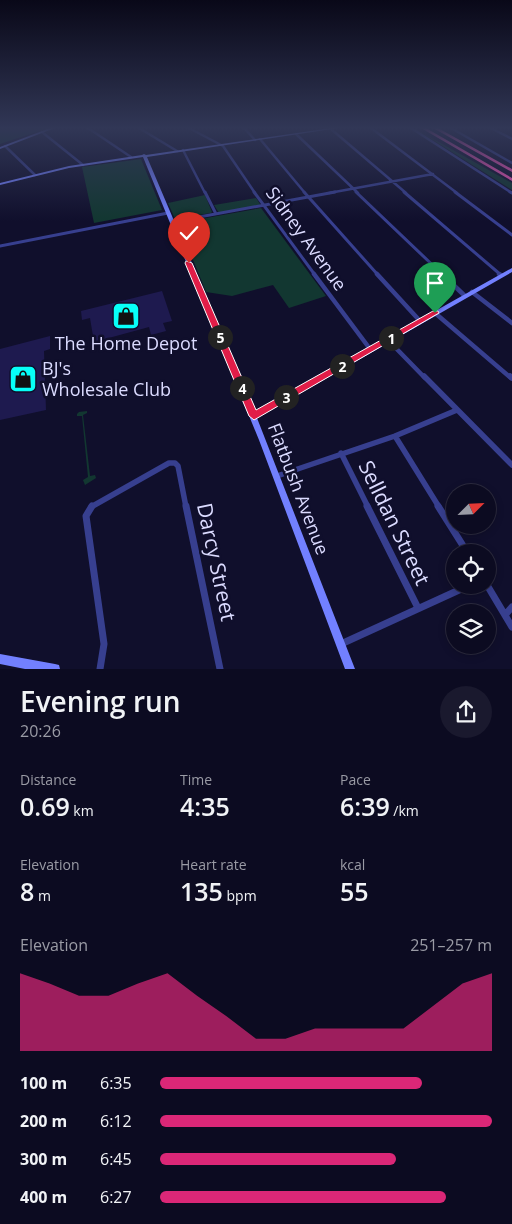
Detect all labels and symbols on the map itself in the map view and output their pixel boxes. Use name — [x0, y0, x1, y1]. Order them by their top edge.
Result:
street label: Sidney Avenue — [261, 182, 353, 295]
pin — [168, 212, 210, 263]
pin — [414, 262, 456, 313]
shop icon: The Home Depot — [111, 301, 141, 331]
pin: 5 — [208, 324, 232, 350]
pin: 1 — [378, 326, 404, 350]
place label: The Home Depot — [55, 331, 197, 355]
pin: 2 — [330, 354, 354, 378]
place label: BJ's Wholesale Club — [42, 356, 171, 401]
shop icon: BJ's Wholesale Club — [8, 364, 38, 394]
pin: 4 — [230, 376, 254, 400]
pin: 3 — [274, 384, 298, 410]
street label: Flatbush Avenue — [263, 419, 335, 558]
street label: Selldan Street — [353, 456, 437, 590]
north arrow — [446, 484, 496, 534]
street label: Darcy Street — [191, 500, 243, 623]

